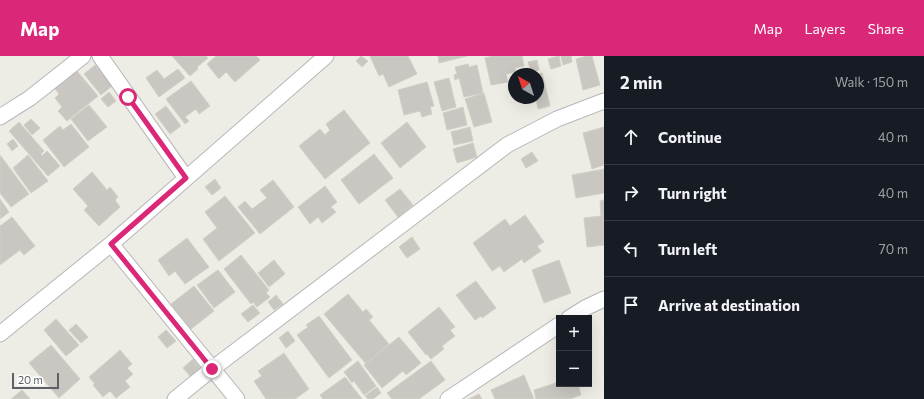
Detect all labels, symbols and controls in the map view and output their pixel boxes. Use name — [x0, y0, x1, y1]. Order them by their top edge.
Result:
text: Map — [20, 17, 59, 40]
text: Map — [754, 20, 782, 37]
text: Layers — [804, 20, 846, 37]
text: Share — [868, 20, 904, 37]
north arrow — [508, 68, 544, 104]
text: 2 min — [620, 72, 662, 93]
text: Walk · 150 m — [835, 74, 908, 90]
route start — [119, 88, 137, 106]
icon: ahead — [620, 126, 642, 148]
text: Continue — [658, 128, 722, 146]
text: 40 m — [878, 129, 908, 145]
icon: right — [620, 182, 642, 204]
text: Turn right — [658, 184, 727, 202]
text: 40 m — [878, 185, 908, 201]
icon: left — [620, 238, 642, 260]
text: Turn left — [658, 240, 717, 258]
text: 70 m — [879, 241, 908, 257]
icon: arrive — [620, 294, 642, 316]
text: Arrive at destination — [658, 296, 800, 314]
map controls — [556, 315, 592, 387]
button: + — [556, 315, 592, 351]
button: − — [556, 351, 592, 387]
route end — [203, 360, 221, 378]
scale bar — [12, 371, 59, 390]
text: 20 m — [18, 373, 43, 386]

